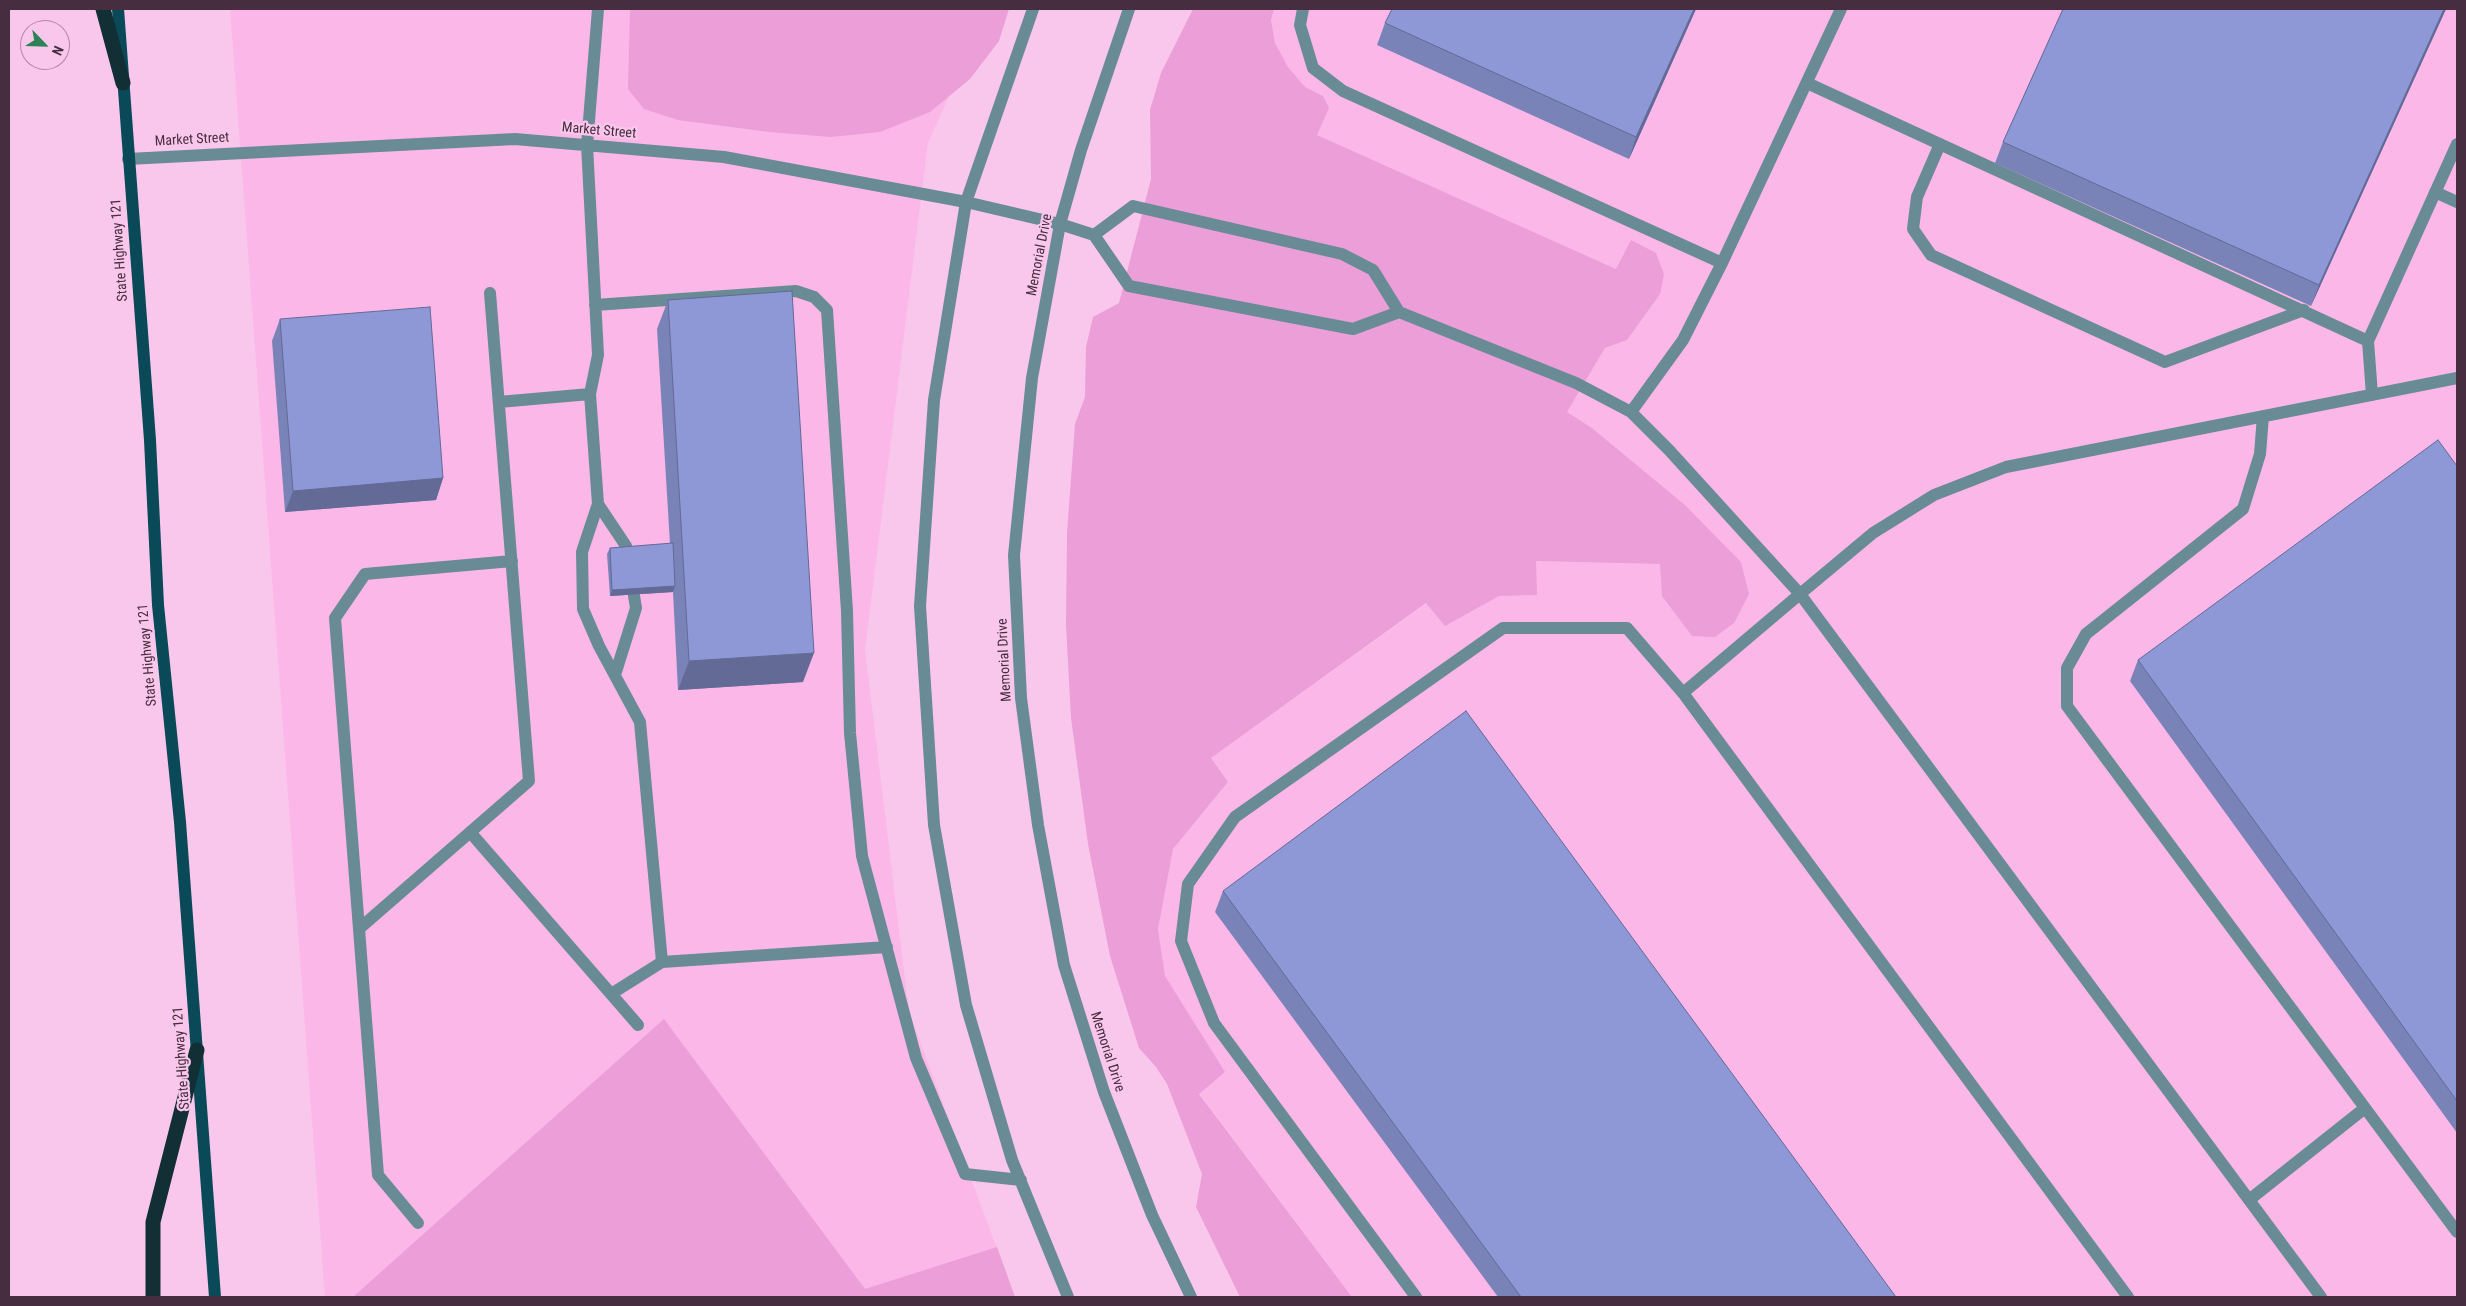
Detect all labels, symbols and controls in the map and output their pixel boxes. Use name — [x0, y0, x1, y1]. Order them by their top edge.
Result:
north arrow — [20, 20, 70, 70]
text: N — [49, 44, 67, 58]
street label: Market Street — [561, 119, 637, 143]
street label: Market Street — [154, 130, 230, 150]
street label: State Highway 121 — [108, 198, 132, 302]
street label: Memorial Drive — [1024, 213, 1056, 297]
street label: State Highway 121 — [135, 603, 161, 707]
street label: Memorial Drive — [994, 618, 1016, 702]
street label: State Highway 121 — [170, 1006, 194, 1110]
street label: Memorial Drive — [1086, 1010, 1128, 1094]

